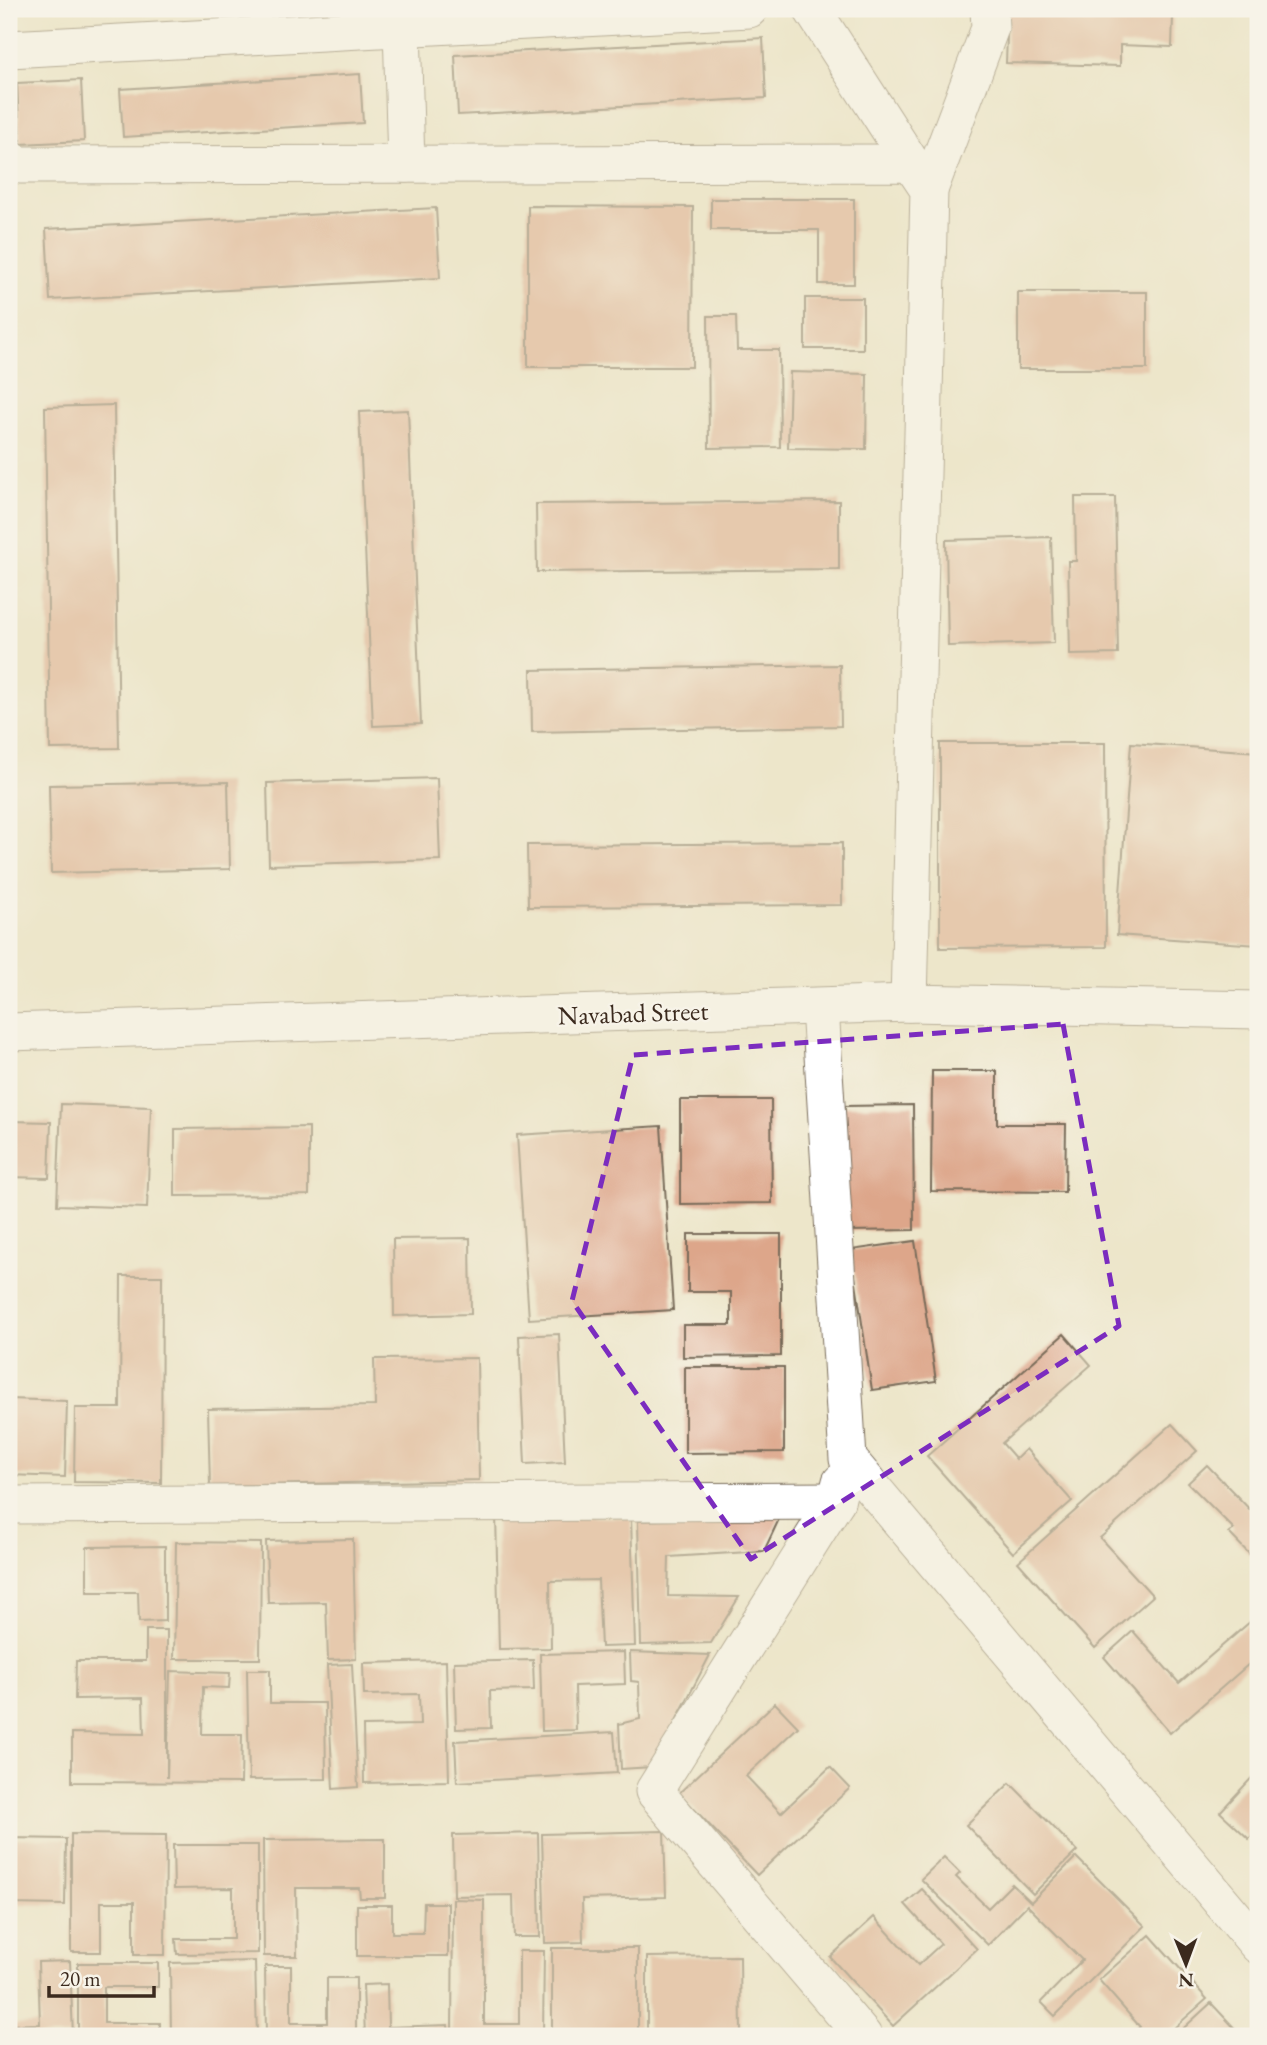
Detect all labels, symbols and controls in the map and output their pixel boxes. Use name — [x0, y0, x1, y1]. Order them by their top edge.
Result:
street label: Navabad Street — [557, 993, 709, 1033]
north arrow — [1152, 1930, 1222, 2000]
scale bar — [49, 1954, 154, 1998]
text: 20 m — [60, 1965, 101, 1992]
text: N — [1178, 1968, 1194, 1993]

